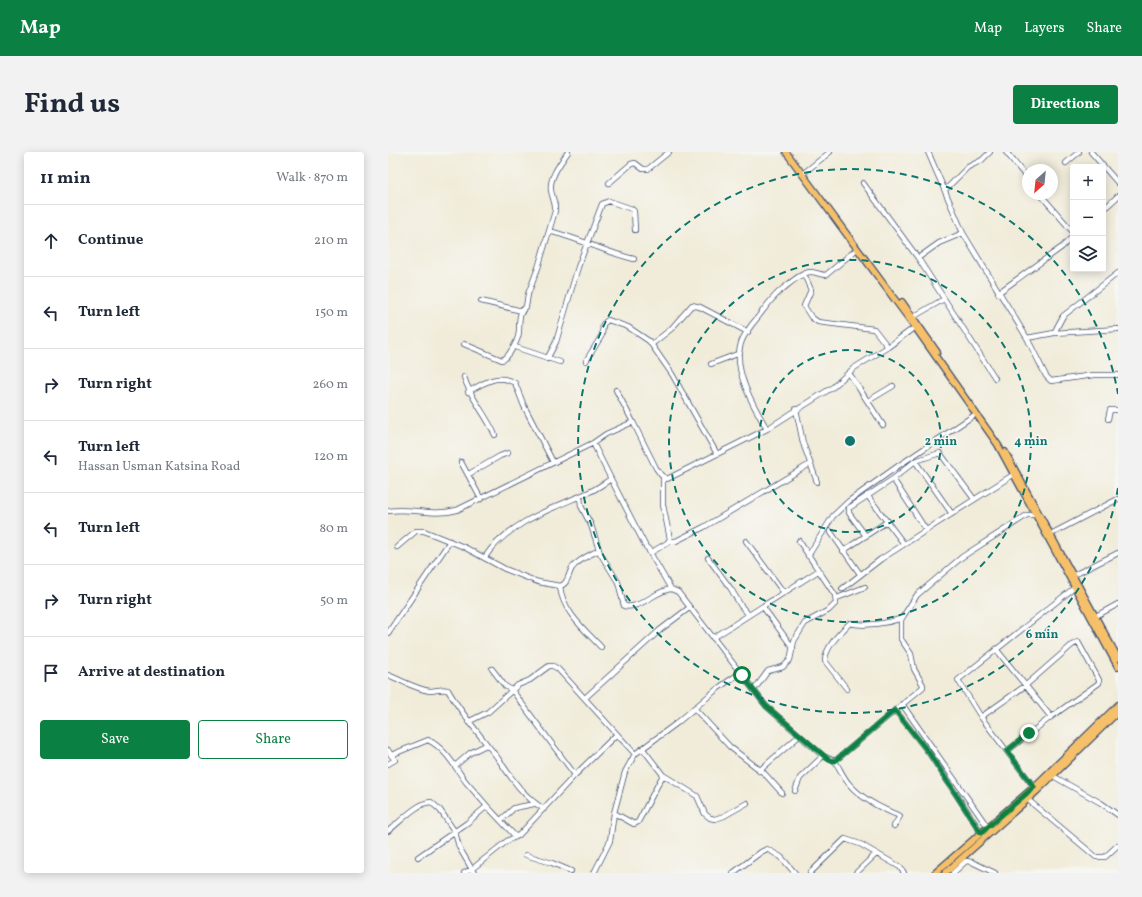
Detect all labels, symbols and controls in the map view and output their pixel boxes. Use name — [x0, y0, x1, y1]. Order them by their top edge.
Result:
text: Map — [20, 15, 61, 41]
text: Map — [974, 19, 1002, 38]
text: Layers — [1024, 19, 1064, 38]
text: Share — [1086, 19, 1122, 38]
text: Find us — [24, 85, 120, 124]
button: Directions — [1013, 85, 1118, 124]
north arrow — [1022, 164, 1058, 200]
map controls — [1070, 164, 1106, 272]
button: + — [1070, 164, 1106, 200]
text: 11 min — [40, 167, 91, 190]
text: Walk · 870 m — [276, 169, 348, 187]
button: − — [1070, 200, 1106, 236]
icon: ahead — [40, 230, 62, 252]
text: Continue — [78, 230, 143, 251]
text: 210 m — [314, 232, 348, 250]
button: layers — [1070, 236, 1106, 272]
icon: left — [40, 302, 62, 324]
text: Turn left — [78, 302, 140, 323]
text: 150 m — [315, 304, 348, 322]
icon: right — [40, 374, 62, 396]
text: Turn right — [78, 374, 152, 395]
text: 260 m — [313, 376, 348, 394]
centre of rings — [843, 434, 857, 448]
text: 2 min — [925, 434, 957, 450]
text: 4 min — [1014, 434, 1048, 450]
text: Turn left — [78, 437, 140, 458]
icon: left — [40, 446, 62, 468]
text: 120 m — [314, 448, 348, 466]
text: Hassan Usman Katsina Road — [78, 458, 240, 476]
icon: left — [40, 518, 62, 540]
text: Turn left — [78, 518, 140, 539]
text: 80 m — [319, 520, 348, 538]
icon: right — [40, 590, 62, 612]
text: Turn right — [78, 590, 152, 611]
text: 50 m — [320, 592, 348, 610]
text: 6 min — [1026, 627, 1058, 643]
icon: arrive — [40, 662, 62, 684]
text: Arrive at destination — [78, 662, 225, 683]
route start — [733, 666, 751, 684]
button: Save — [40, 720, 190, 759]
button: Share — [198, 720, 348, 759]
route end — [1020, 724, 1038, 742]

